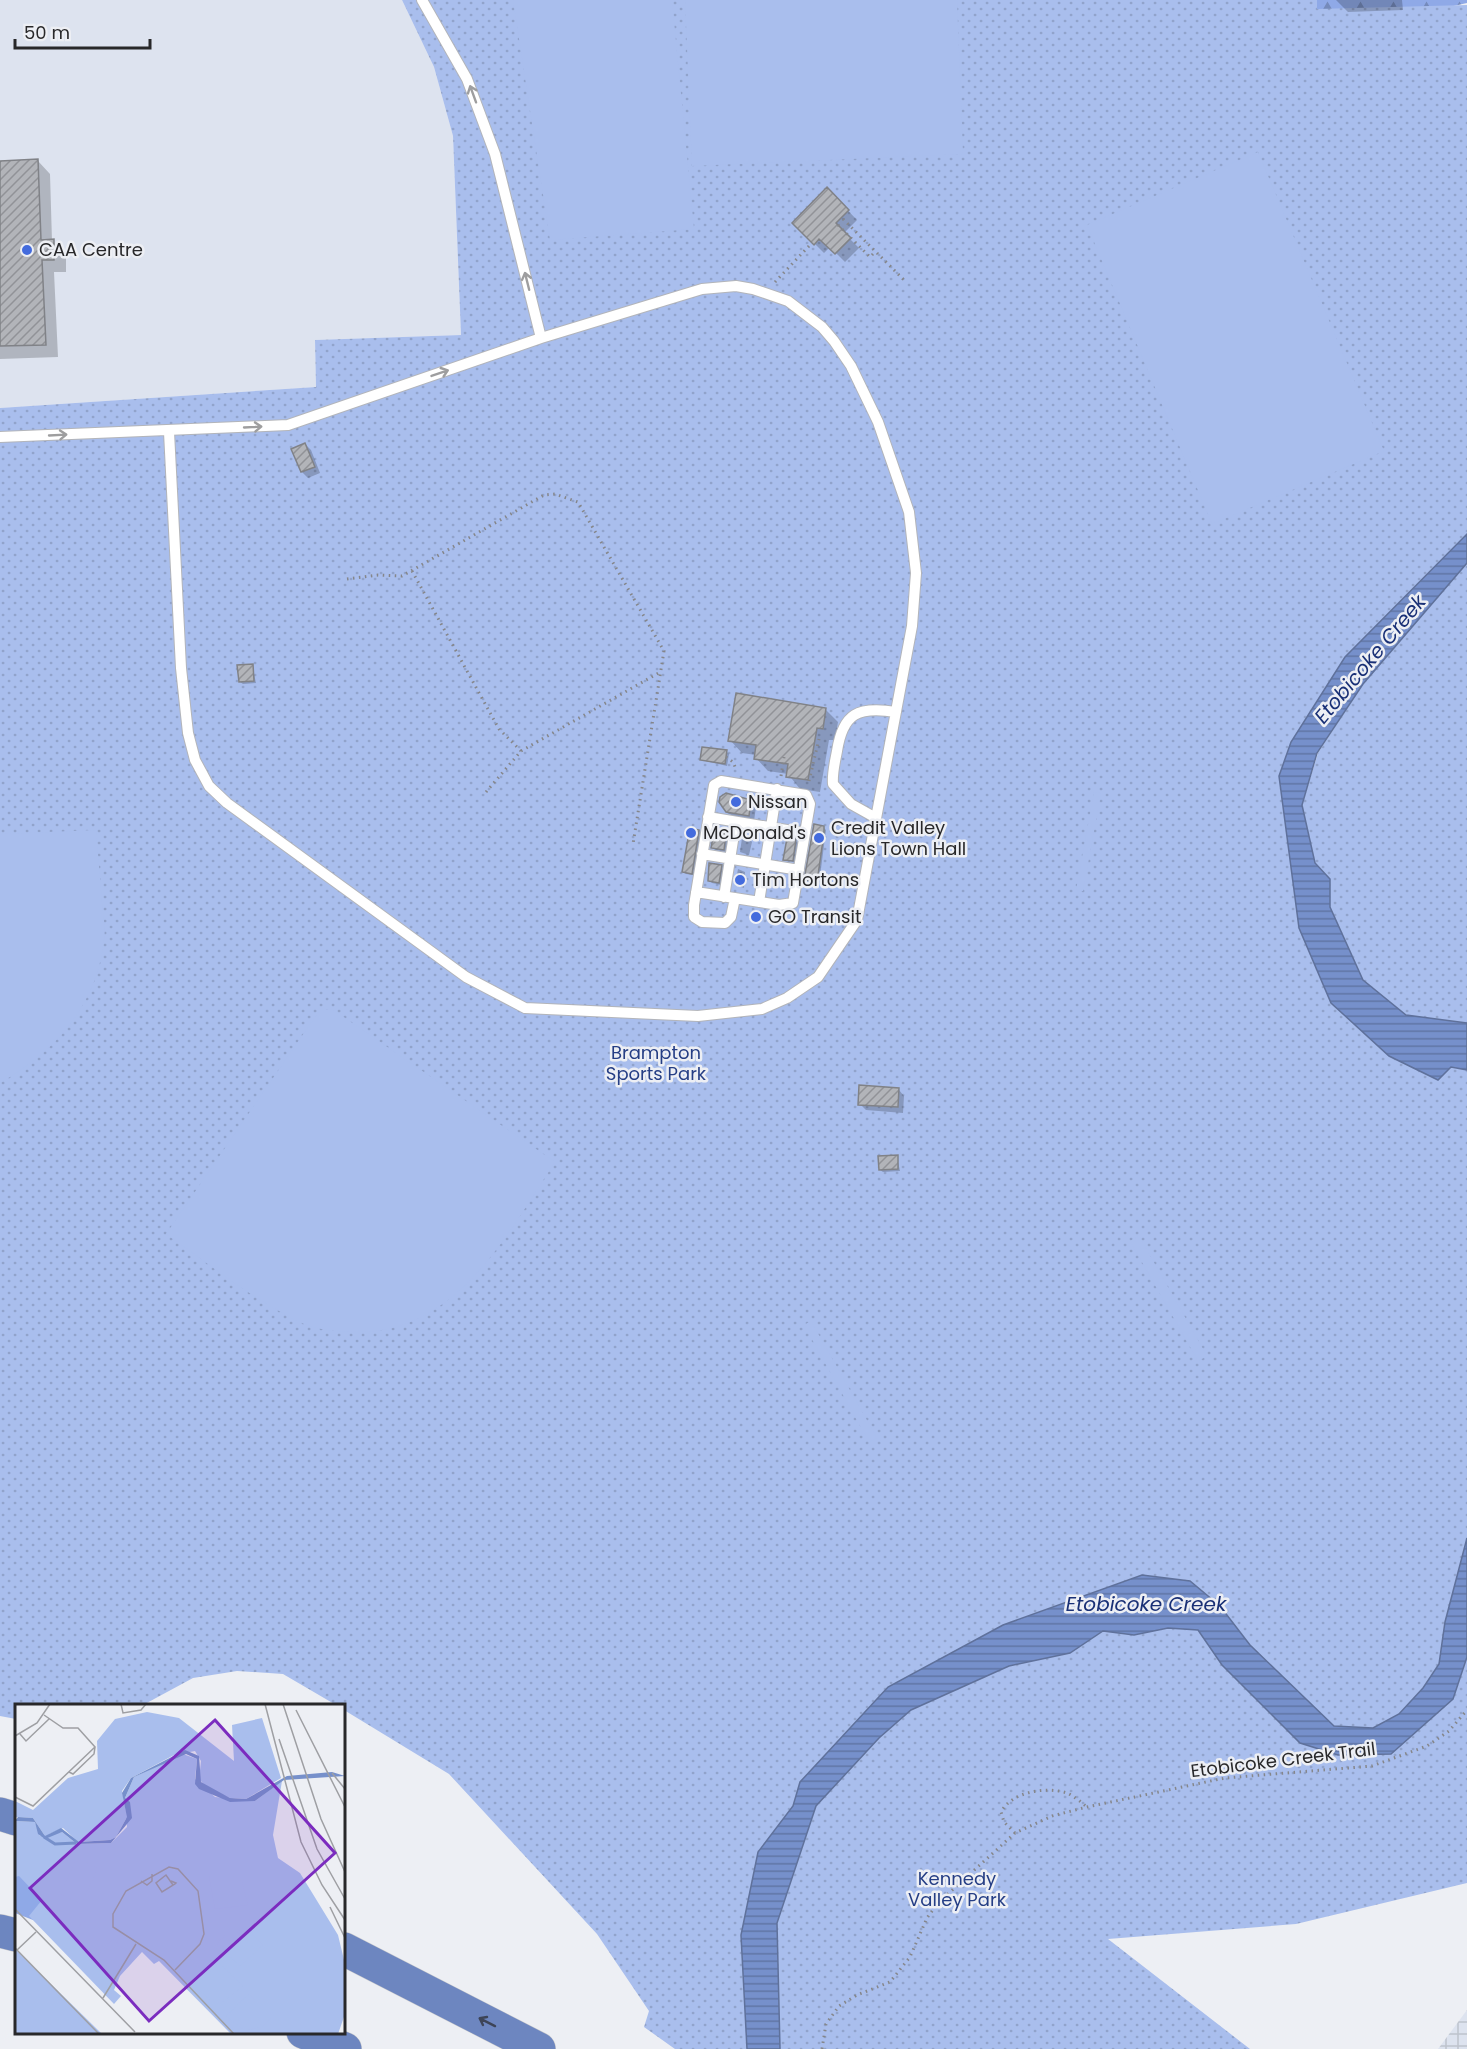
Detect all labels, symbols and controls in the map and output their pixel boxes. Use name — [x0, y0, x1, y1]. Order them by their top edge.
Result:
scale bar — [15, 12, 150, 50]
text: 50 m — [24, 20, 70, 45]
one-way arrow — [467, 85, 478, 104]
place label: CAA Centre — [39, 237, 143, 262]
marker: CAA Centre — [20, 243, 34, 257]
one-way arrow — [521, 272, 532, 291]
one-way arrow — [430, 367, 449, 378]
one-way arrow — [243, 421, 263, 432]
one-way arrow — [48, 429, 68, 440]
water label: Etobicoke Creek — [1308, 587, 1433, 729]
place label: Nissan — [748, 789, 808, 814]
marker: Nissan — [729, 795, 743, 809]
place label: Credit Valley Lions Town Hall — [831, 815, 966, 861]
place label: McDonald's — [703, 820, 806, 845]
marker: McDonald's — [684, 826, 698, 840]
marker: Credit Valley Lions Town Hall — [812, 831, 826, 845]
place label: Tim Hortons — [752, 867, 859, 892]
marker: Tim Hortons — [733, 873, 747, 887]
place label: GO Transit — [768, 904, 861, 929]
marker: GO Transit — [749, 910, 763, 924]
park label: Brampton Sports Park — [606, 1040, 707, 1086]
water label: Etobicoke Creek — [1066, 1590, 1228, 1618]
inset map — [15, 1704, 345, 2034]
street label: Etobicoke Creek Trail — [1189, 1736, 1377, 1783]
park label: Kennedy Valley Park — [908, 1866, 1007, 1912]
one-way arrow — [479, 2016, 497, 2027]

